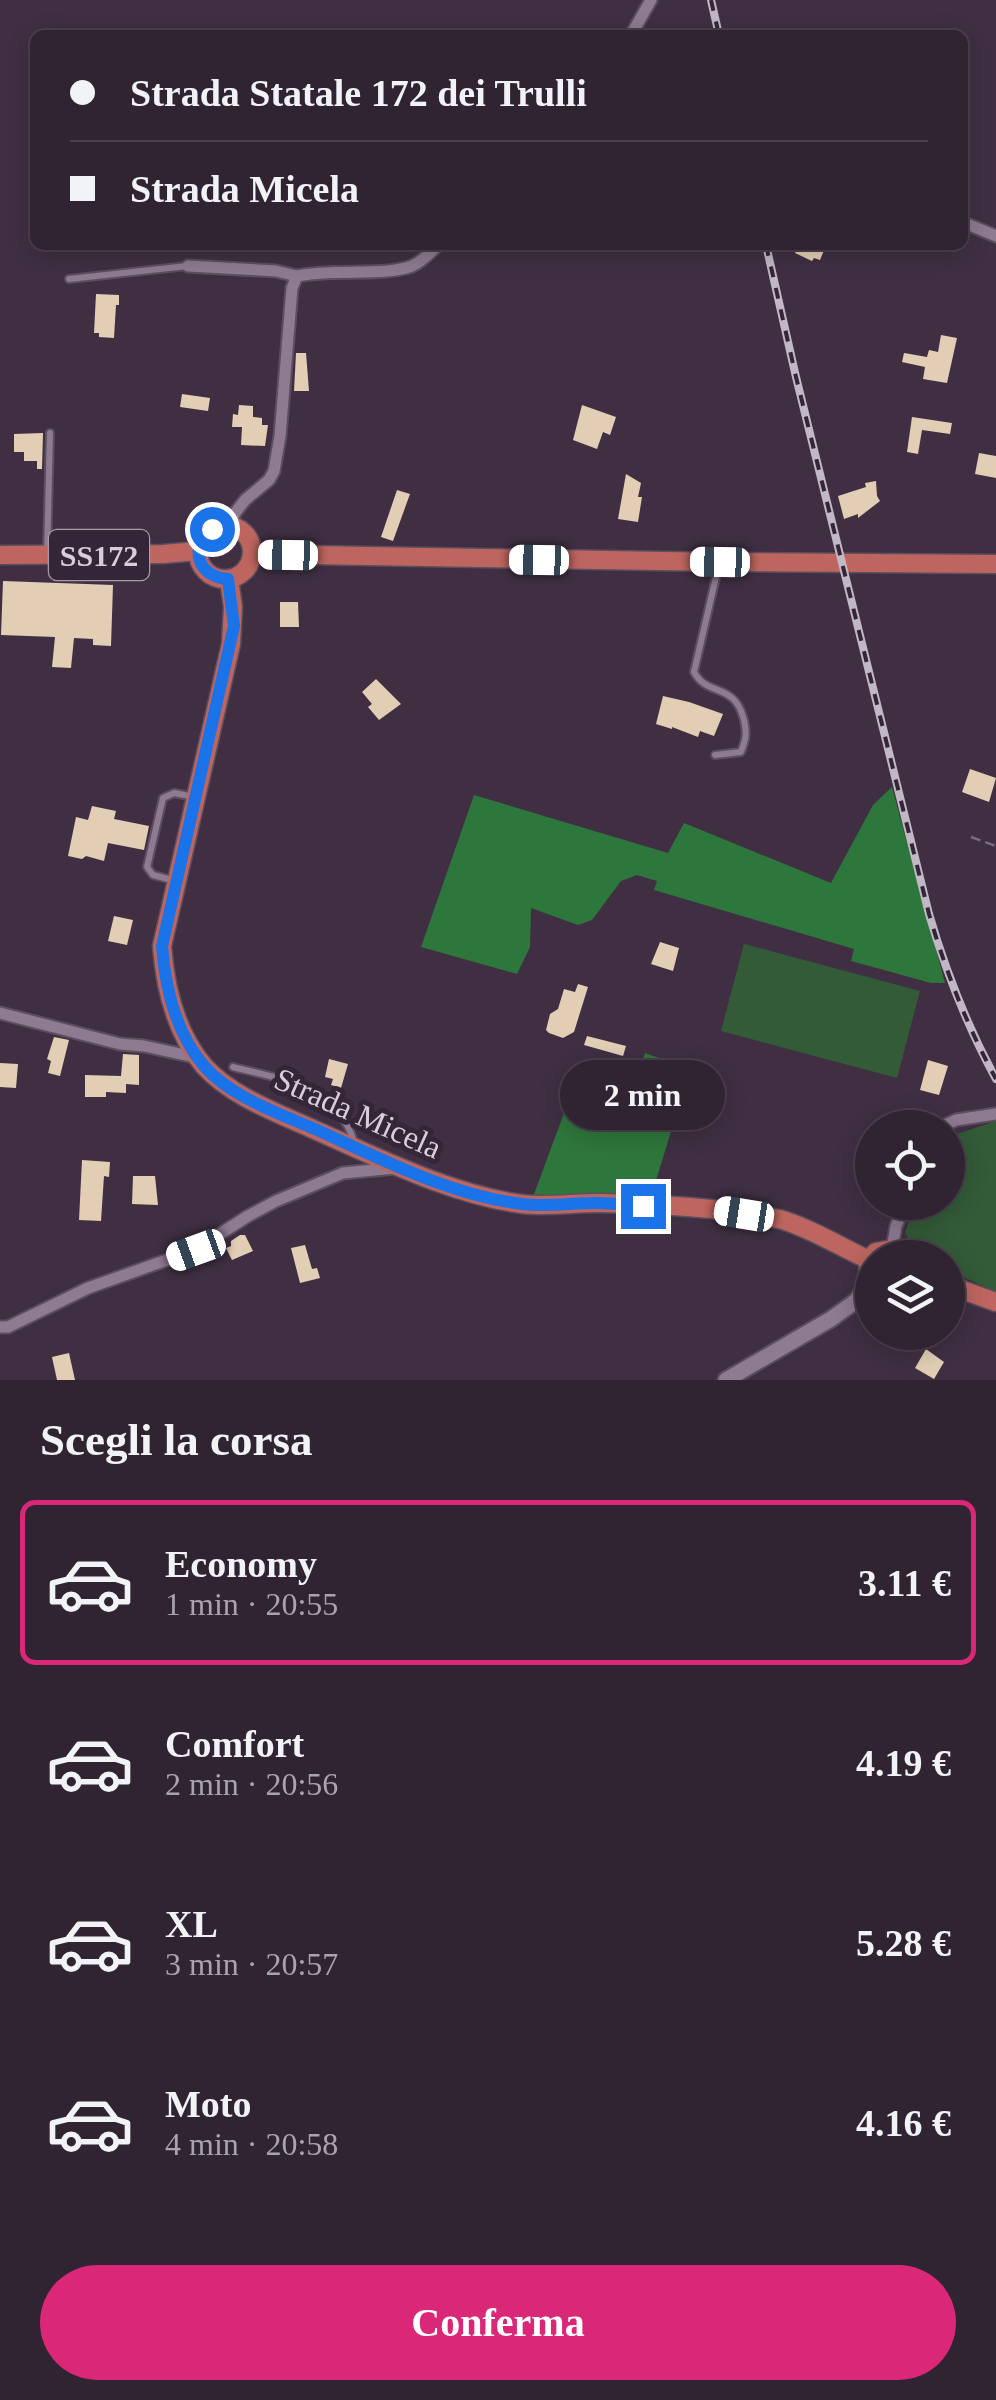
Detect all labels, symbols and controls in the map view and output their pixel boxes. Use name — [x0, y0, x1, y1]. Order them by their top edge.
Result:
text: Strada Statale 172 dei Trulli — [130, 72, 587, 114]
text: Strada Micela — [130, 168, 359, 210]
route start — [190, 507, 235, 552]
road number: SS172 — [49, 530, 149, 580]
car — [258, 539, 318, 571]
car — [509, 544, 569, 576]
car — [690, 546, 750, 578]
street label: Strada Micela — [269, 1060, 447, 1166]
callout: 2 min — [560, 1061, 726, 1131]
text: 2 min — [604, 1077, 681, 1113]
map controls — [855, 1110, 965, 1350]
button: locate — [855, 1110, 965, 1220]
route end — [621, 1184, 666, 1229]
car — [712, 1194, 776, 1234]
car — [163, 1226, 229, 1274]
button: layers — [855, 1240, 965, 1350]
text: Scegli la corsa — [40, 1415, 312, 1465]
icon: car — [45, 1538, 135, 1628]
text: Economy — [165, 1543, 317, 1585]
text: 3.11 € — [858, 1562, 951, 1604]
text: 1 min · 20:55 — [165, 1586, 338, 1622]
icon: car — [45, 1718, 135, 1808]
text: Comfort — [165, 1723, 304, 1765]
text: 4.19 € — [856, 1742, 951, 1784]
text: 2 min · 20:56 — [165, 1766, 338, 1802]
icon: car — [45, 1898, 135, 1988]
text: XL — [165, 1903, 218, 1945]
text: 5.28 € — [856, 1922, 951, 1964]
text: 3 min · 20:57 — [165, 1946, 338, 1982]
icon: car — [45, 2078, 135, 2168]
text: Moto — [165, 2083, 252, 2125]
text: 4.16 € — [856, 2102, 951, 2144]
text: 4 min · 20:58 — [165, 2126, 338, 2162]
button: Conferma — [40, 2265, 956, 2380]

